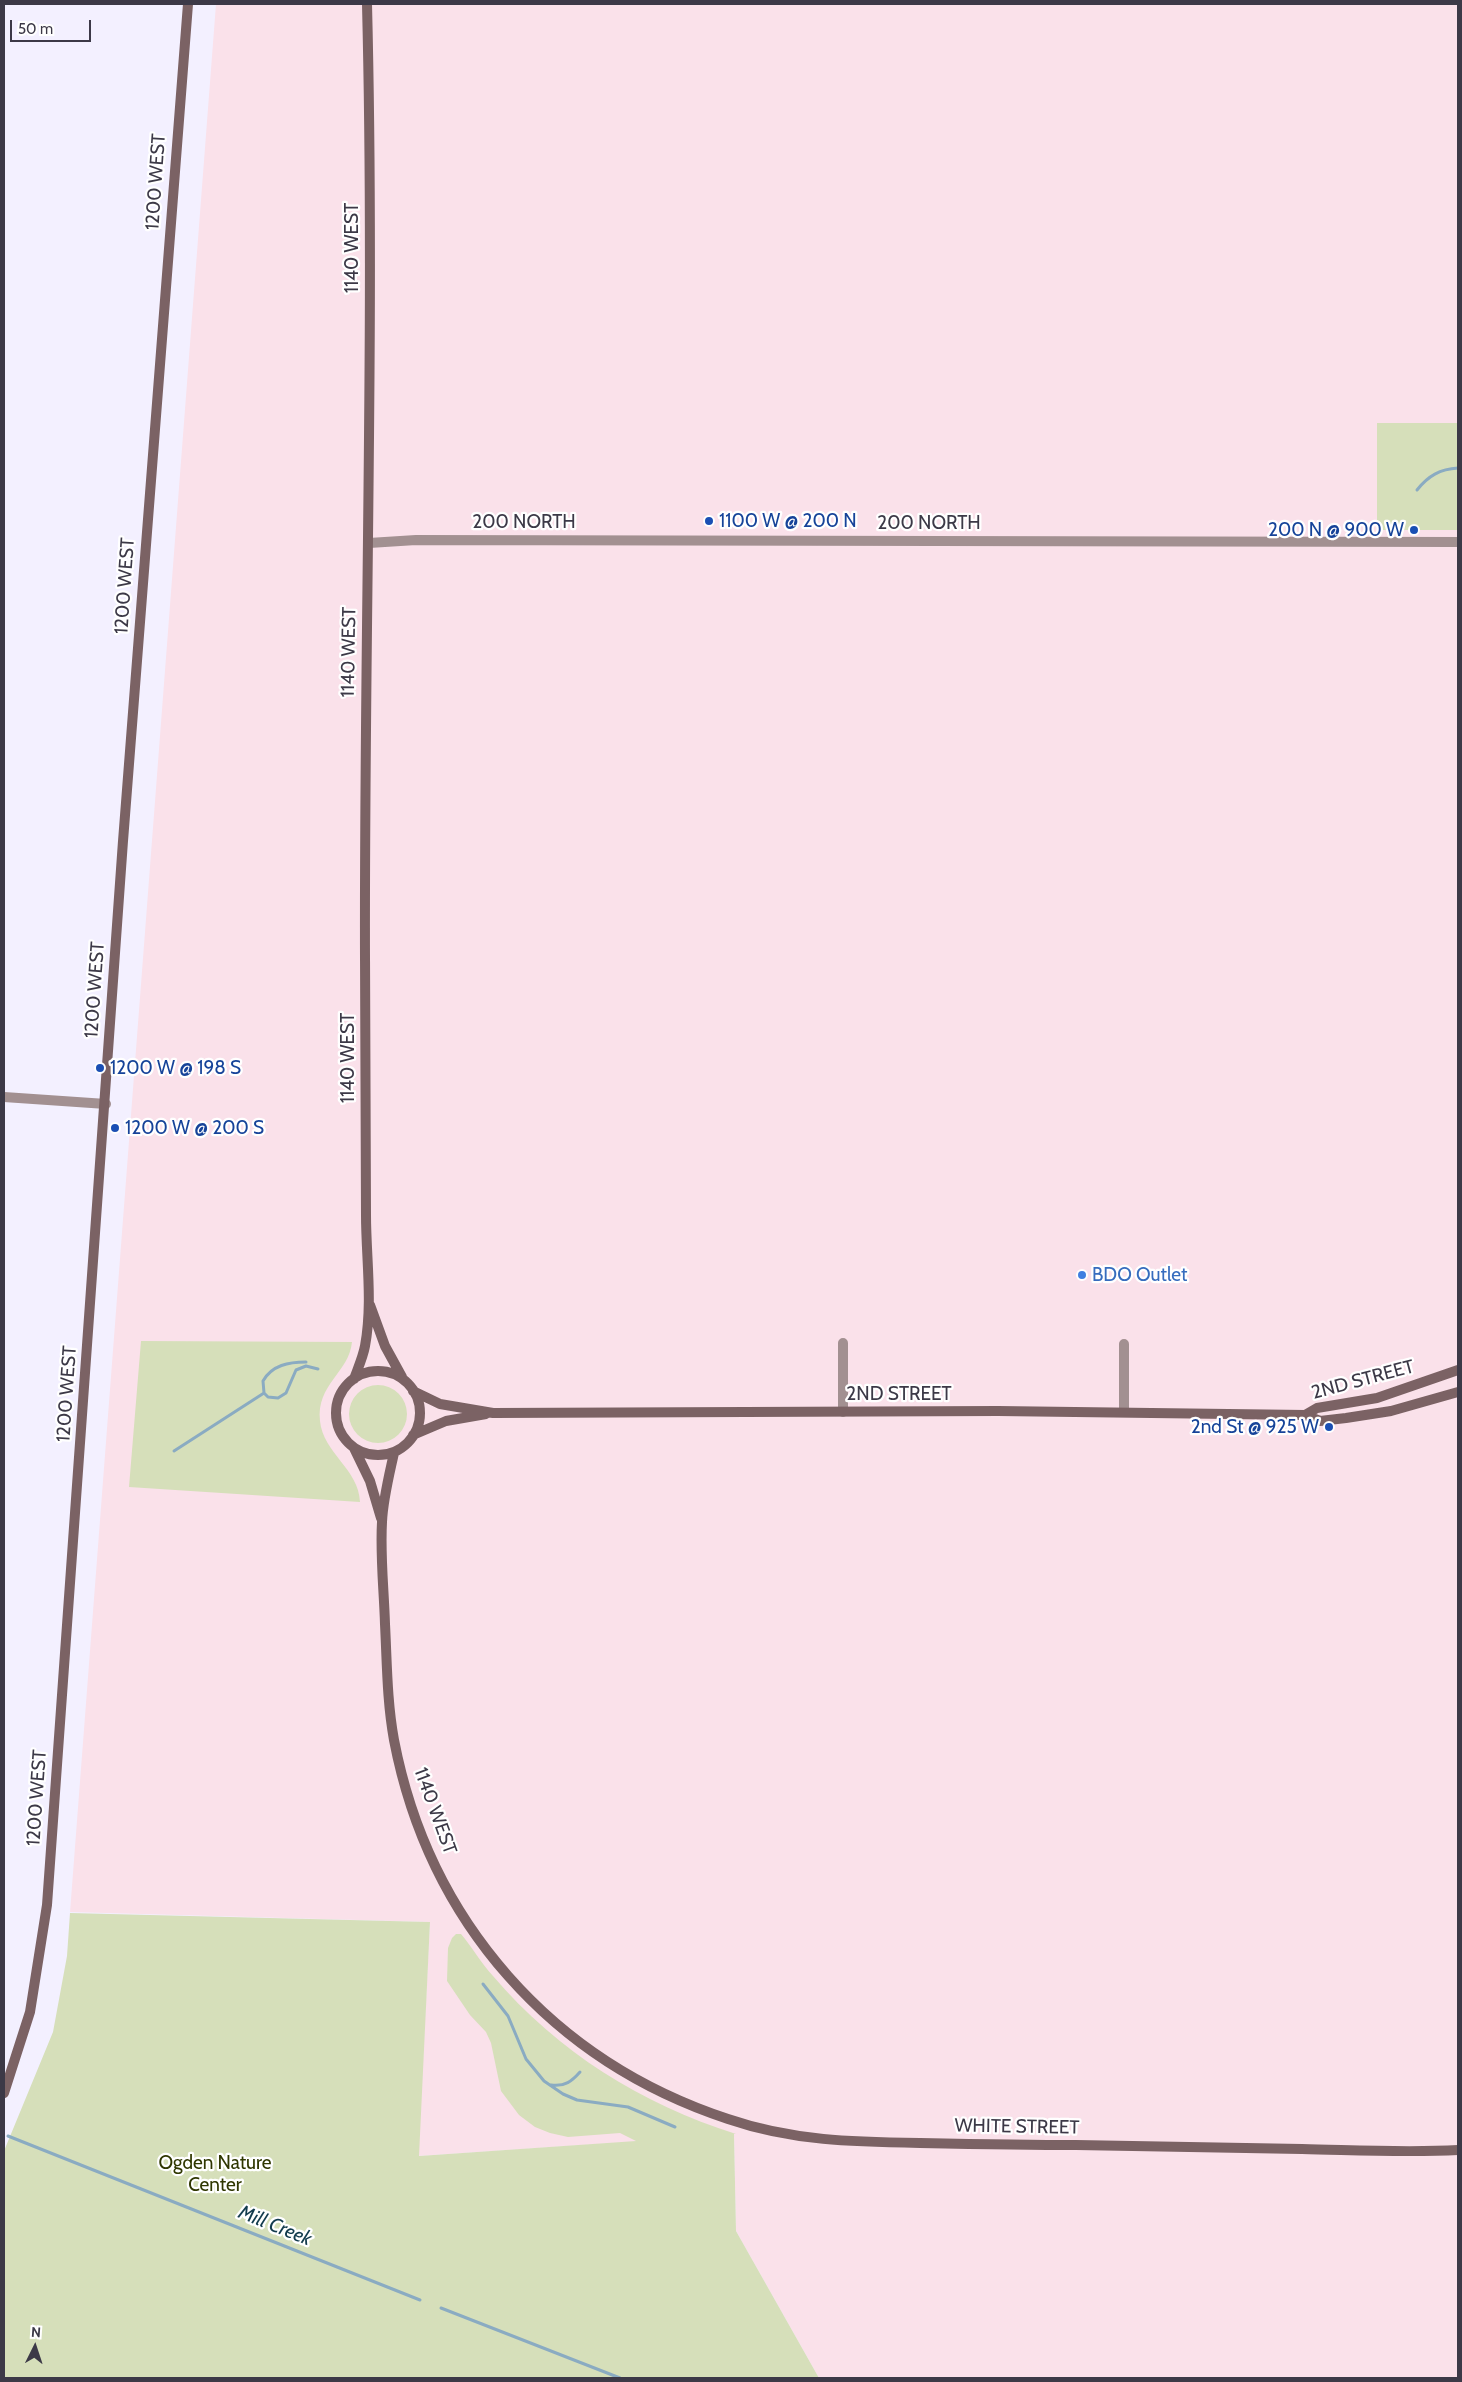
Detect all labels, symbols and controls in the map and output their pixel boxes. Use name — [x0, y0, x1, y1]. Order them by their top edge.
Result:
scale bar — [12, 10, 94, 42]
text: 50 m — [18, 20, 53, 38]
street label: 1200 WEST — [141, 133, 171, 231]
street label: 1140 WEST — [341, 203, 363, 293]
place label: 1100 W @ 200 N — [719, 510, 857, 532]
street label: 200 NORTH — [472, 511, 576, 533]
street label: 200 NORTH — [877, 512, 981, 534]
marker: 1100 W @ 200 N — [703, 515, 715, 527]
place label: 200 N @ 900 W — [1268, 519, 1404, 541]
marker: 200 N @ 900 W — [1408, 524, 1420, 536]
street label: 1200 WEST — [110, 537, 140, 635]
street label: 1140 WEST — [337, 606, 361, 698]
street label: 1200 WEST — [80, 941, 110, 1039]
street label: 1140 WEST — [337, 1013, 359, 1103]
place label: 1200 W @ 198 S — [110, 1057, 241, 1079]
marker: 1200 W @ 198 S — [94, 1062, 106, 1074]
place label: 1200 W @ 200 S — [125, 1117, 264, 1139]
marker: 1200 W @ 200 S — [109, 1122, 121, 1134]
place label: BDO Outlet — [1092, 1264, 1187, 1286]
marker: BDO Outlet — [1076, 1269, 1088, 1281]
street label: 1200 WEST — [52, 1345, 82, 1443]
street label: 2ND STREET — [1309, 1355, 1417, 1405]
street label: 2ND STREET — [846, 1383, 952, 1405]
place label: 2nd St @ 925 W — [1191, 1416, 1319, 1438]
marker: 2nd St @ 925 W — [1323, 1421, 1335, 1433]
street label: 1200 WEST — [22, 1749, 52, 1847]
street label: 1140 WEST — [409, 1765, 461, 1857]
street label: WHITE STREET — [954, 2115, 1080, 2139]
park label: Ogden Nature Center — [158, 2152, 272, 2196]
water label: Mill Creek — [235, 2201, 315, 2251]
north arrow — [10, 2322, 60, 2372]
text: N — [30, 2323, 42, 2341]

